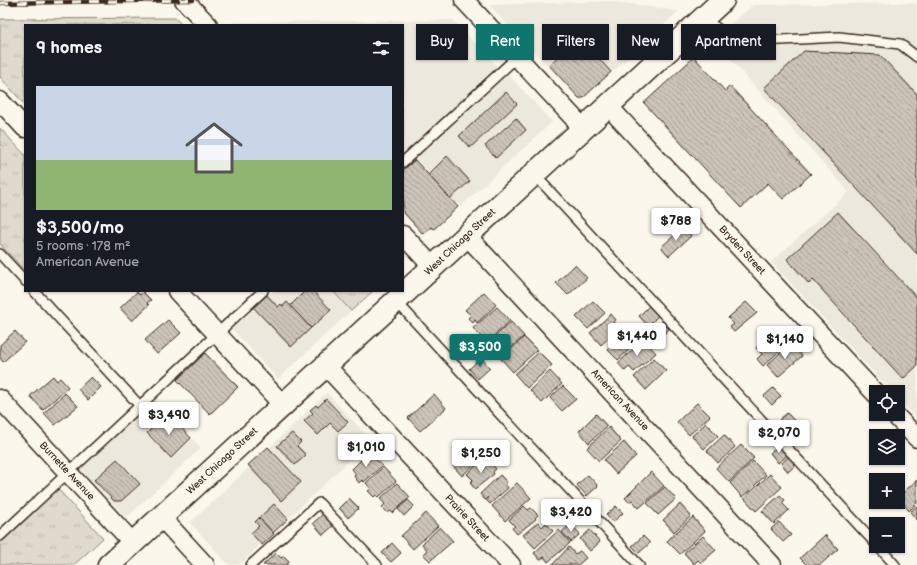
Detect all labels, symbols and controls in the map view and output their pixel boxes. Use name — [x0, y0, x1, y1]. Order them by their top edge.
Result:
chip: Buy — [416, 24, 468, 60]
chip: Rent — [476, 24, 534, 60]
chip: Filters — [542, 24, 609, 60]
chip: New — [617, 24, 673, 60]
chip: Apartment — [681, 24, 776, 60]
icon: filters — [370, 37, 392, 59]
text: 9 homes — [36, 38, 102, 58]
icon: home — [178, 112, 250, 184]
street label: West Chicago Street — [422, 206, 498, 278]
pin: $788 — [652, 208, 700, 242]
text: $788 — [660, 213, 692, 229]
text: $3,500/mo — [36, 218, 124, 238]
street label: Bryden Street — [716, 223, 768, 277]
text: 5 rooms · 178 m² — [36, 238, 131, 254]
text: American Avenue — [36, 254, 139, 270]
pin: $1,440 — [604, 323, 670, 357]
pin: $1,140 — [752, 326, 818, 360]
text: $1,440 — [617, 328, 657, 344]
text: $1,140 — [766, 331, 804, 347]
pin: $3,500 — [447, 334, 513, 368]
text: $3,500 — [459, 339, 501, 355]
street label: American Avenue — [589, 367, 651, 433]
map controls — [869, 385, 905, 553]
button: locate — [869, 385, 905, 421]
pin: $3,490 — [136, 402, 202, 436]
text: $3,490 — [148, 407, 190, 423]
pin: $2,070 — [746, 420, 812, 454]
street label: West Chicago Street — [184, 425, 260, 497]
text: $2,070 — [758, 425, 800, 441]
button: layers — [869, 429, 905, 465]
pin: $1,010 — [333, 434, 399, 468]
street label: Burnette Avenue — [37, 439, 97, 503]
text: $1,010 — [347, 439, 385, 455]
pin: $1,250 — [448, 440, 514, 474]
text: $1,250 — [461, 445, 501, 461]
button: + — [869, 473, 905, 509]
street label: Prairie Street — [442, 492, 492, 544]
pin: $3,420 — [538, 499, 604, 533]
text: $3,420 — [550, 504, 592, 520]
button: − — [869, 517, 905, 553]

